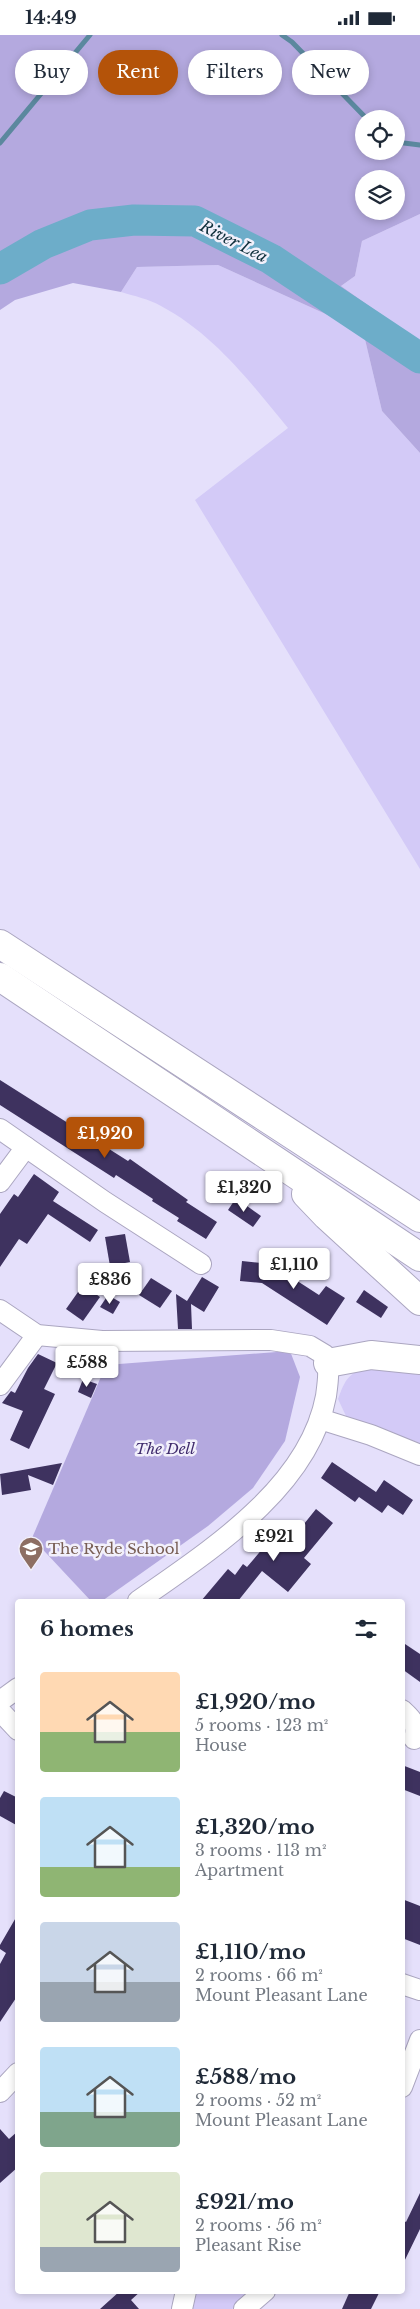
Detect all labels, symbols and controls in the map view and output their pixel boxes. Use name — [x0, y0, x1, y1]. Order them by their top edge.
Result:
text: 14:49 — [25, 6, 77, 29]
chip: Buy — [15, 50, 88, 95]
chip: Rent — [98, 50, 178, 95]
chip: Filters — [188, 50, 282, 95]
chip: New — [292, 50, 369, 95]
map controls — [355, 110, 405, 220]
button: locate — [355, 110, 405, 160]
button: layers — [355, 170, 405, 220]
water label: River Lea — [196, 215, 271, 266]
pin: £1,920 — [64, 1117, 146, 1159]
text: £1,920 — [77, 1123, 133, 1143]
pin: £1,320 — [203, 1171, 285, 1213]
text: £1,320 — [216, 1177, 272, 1197]
pin: £1,110 — [253, 1247, 335, 1290]
text: £1,110 — [270, 1254, 318, 1274]
pin: £836 — [80, 1263, 140, 1305]
text: £836 — [89, 1269, 131, 1289]
pin: £588 — [57, 1345, 117, 1388]
text: £588 — [66, 1352, 108, 1372]
park label: The Dell — [135, 1439, 195, 1458]
pin: £921 — [244, 1519, 304, 1562]
text: £921 — [254, 1526, 294, 1546]
school or university icon: The Ryde School — [18, 1536, 44, 1570]
place label: The Ryde School — [48, 1539, 180, 1558]
icon: filters — [352, 1615, 380, 1643]
text: 6 homes — [40, 1616, 134, 1642]
text: £1,920/mo — [195, 1689, 315, 1715]
icon: home — [80, 1692, 140, 1752]
text: 5 rooms · 123 m² — [195, 1715, 328, 1735]
text: House — [195, 1735, 247, 1755]
text: £1,320/mo — [195, 1814, 315, 1840]
icon: home — [80, 1817, 140, 1877]
text: 3 rooms · 113 m² — [195, 1840, 326, 1860]
text: Apartment — [195, 1860, 284, 1880]
text: £1,110/mo — [195, 1939, 306, 1965]
icon: home — [80, 1942, 140, 2002]
text: 2 rooms · 66 m² — [195, 1965, 323, 1985]
text: Mount Pleasant Lane — [195, 1985, 368, 2005]
text: £588/mo — [195, 2064, 296, 2090]
icon: home — [80, 2067, 140, 2127]
text: 2 rooms · 52 m² — [195, 2090, 321, 2110]
text: Mount Pleasant Lane — [195, 2110, 368, 2130]
text: £921/mo — [195, 2189, 294, 2215]
icon: home — [80, 2192, 140, 2252]
text: 2 rooms · 56 m² — [195, 2215, 322, 2235]
text: Pleasant Rise — [195, 2235, 302, 2255]

